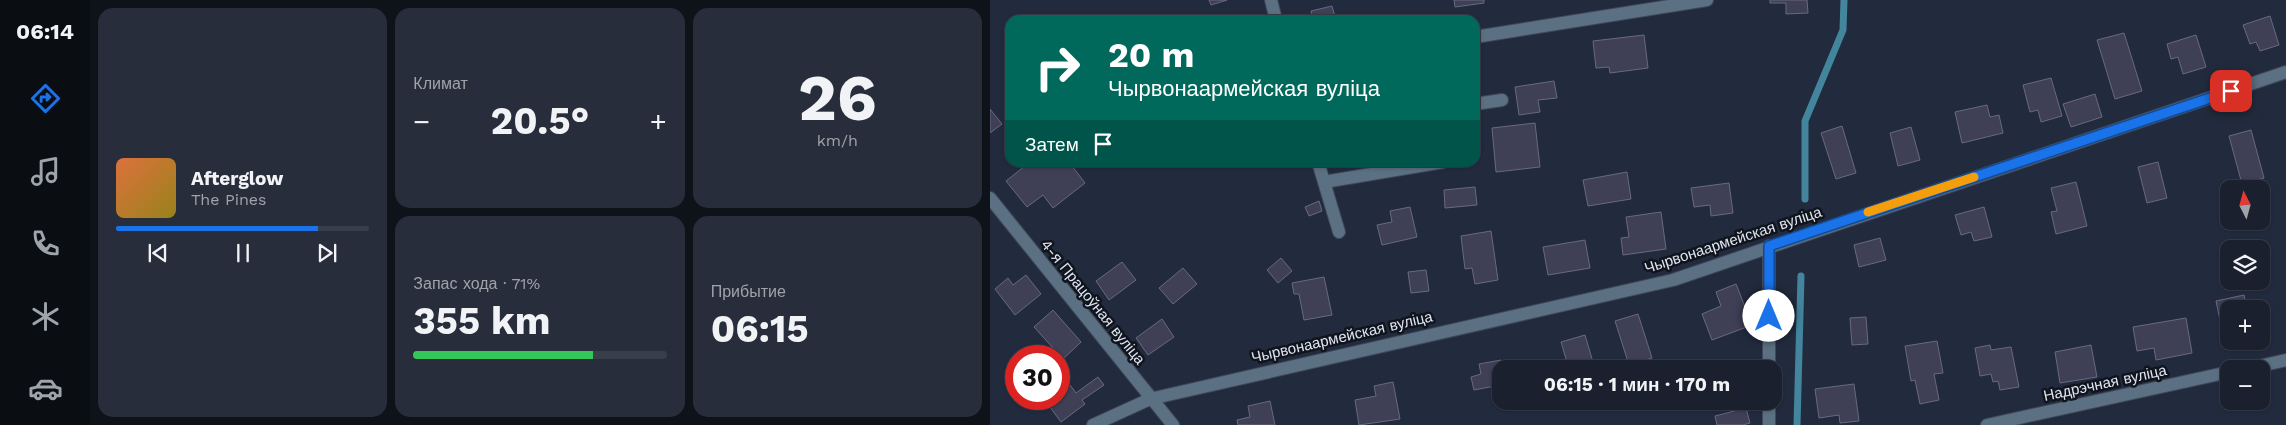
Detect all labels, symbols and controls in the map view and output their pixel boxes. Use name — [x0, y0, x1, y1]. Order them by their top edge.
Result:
text: 06:14 — [16, 19, 74, 44]
text: 20 m — [1108, 34, 1194, 76]
icon: right — [1025, 35, 1090, 100]
text: 26 — [798, 60, 877, 136]
pin — [2210, 70, 2252, 112]
text: Климат — [413, 74, 468, 93]
text: Чырвонаармейская вуліца — [1108, 76, 1380, 101]
icon: arrive — [2217, 77, 2245, 105]
icon: directions — [28, 81, 63, 116]
text: 20.5° — [491, 99, 589, 143]
text: − — [413, 105, 430, 138]
text: + — [650, 105, 667, 138]
icon: arrive — [1089, 130, 1117, 158]
text: km/h — [817, 131, 858, 150]
text: Затем — [1025, 133, 1079, 156]
icon: music — [28, 154, 63, 189]
text: Afterglow — [191, 167, 283, 190]
north arrow — [2220, 180, 2270, 230]
map controls — [2220, 180, 2270, 410]
text: The Pines — [191, 190, 267, 209]
street label: Чырвонаармейская вуліца — [1642, 203, 1825, 277]
icon: phone — [28, 226, 63, 261]
street label: 4-я Працоўная вуліца — [1037, 236, 1149, 369]
icon: previous — [144, 239, 172, 267]
icon: pause — [229, 239, 257, 267]
icon: next — [313, 239, 341, 267]
button: layers — [2220, 240, 2270, 290]
text: Запас хода · 71% — [413, 274, 540, 293]
text: Прибытие — [711, 282, 786, 301]
position arrow — [1742, 289, 1794, 341]
icon: climate — [28, 299, 63, 334]
text: 355 km — [413, 299, 550, 343]
button: + — [2220, 300, 2270, 350]
text: 06:15 — [711, 307, 809, 351]
street label: Чырвонаармейская вуліца — [1250, 307, 1435, 367]
speed limit sign: 30 — [1005, 345, 1070, 410]
button: − — [2220, 360, 2270, 410]
street label: Надрэчная вуліца — [2042, 361, 2169, 405]
icon: car — [28, 371, 63, 406]
text: 06:15 · 1 мин · 170 m — [1544, 373, 1730, 396]

